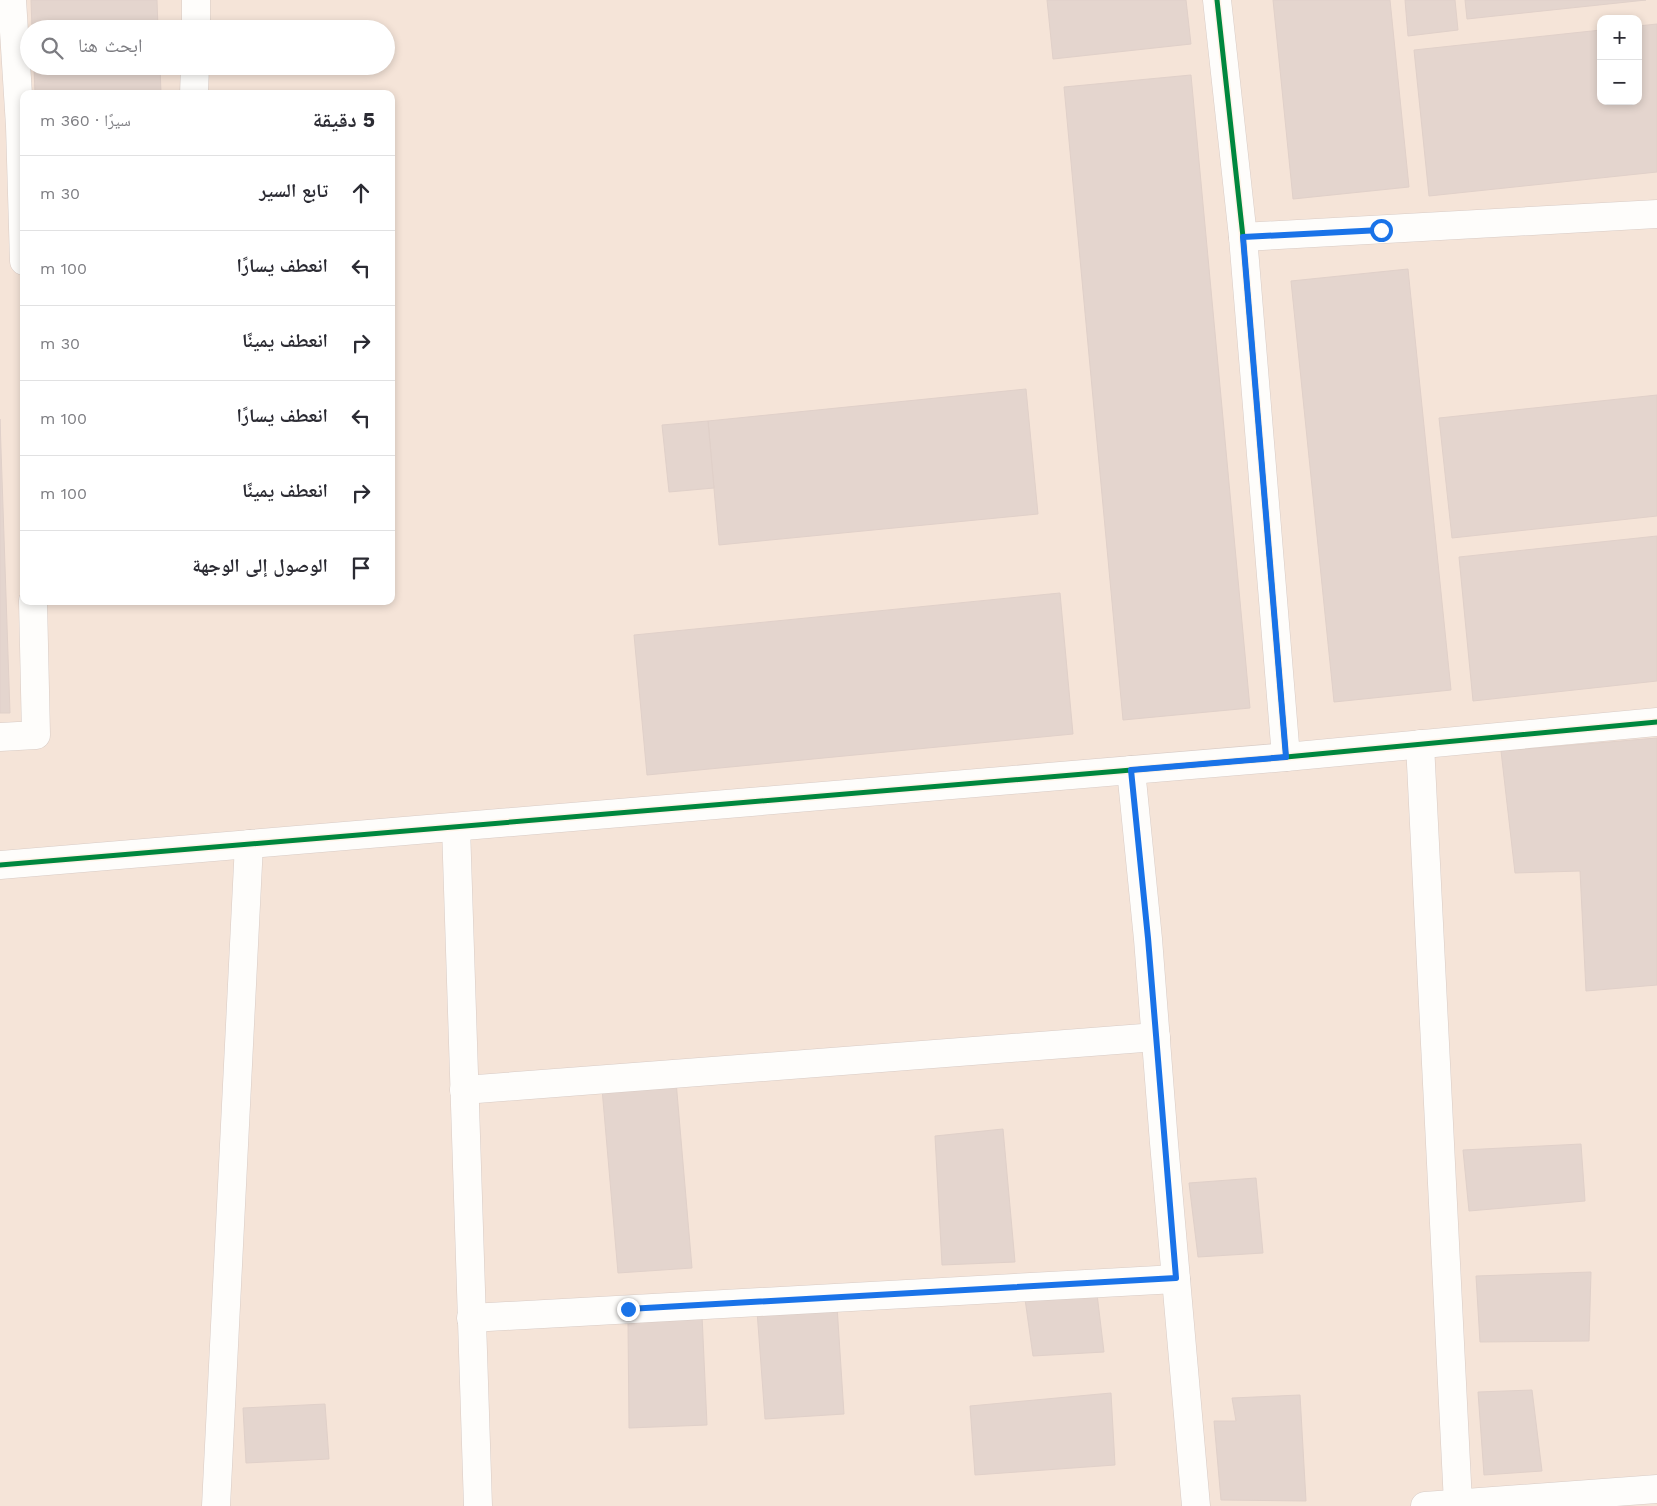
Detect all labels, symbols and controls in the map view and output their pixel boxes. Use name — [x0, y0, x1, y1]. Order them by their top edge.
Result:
map controls — [1597, 15, 1642, 105]
button: + — [1597, 15, 1642, 60]
search box — [20, 20, 395, 75]
icon: search — [38, 34, 66, 62]
text: ابحث هنا — [78, 34, 142, 57]
button: − — [1597, 60, 1642, 105]
text: 5 دقيقة — [313, 107, 375, 132]
text: سيرًا · 360 m — [40, 111, 131, 130]
text: تابع السير — [259, 179, 328, 202]
icon: ahead — [347, 179, 375, 207]
text: 30 m — [40, 184, 80, 203]
route start — [1370, 219, 1393, 242]
text: انعطف يسارًا — [236, 254, 328, 277]
icon: left — [347, 254, 375, 282]
text: 100 m — [40, 259, 87, 278]
text: انعطف يمينًا — [242, 329, 328, 352]
icon: right — [347, 329, 375, 357]
text: 30 m — [40, 334, 80, 353]
text: انعطف يسارًا — [236, 404, 328, 427]
icon: left — [347, 404, 375, 432]
text: 100 m — [40, 409, 87, 428]
text: انعطف يمينًا — [242, 479, 328, 502]
icon: right — [347, 479, 375, 507]
text: 100 m — [40, 484, 87, 503]
text: الوصول إلى الوجهة — [192, 554, 328, 577]
icon: arrive — [347, 554, 375, 582]
route end — [617, 1298, 640, 1321]

